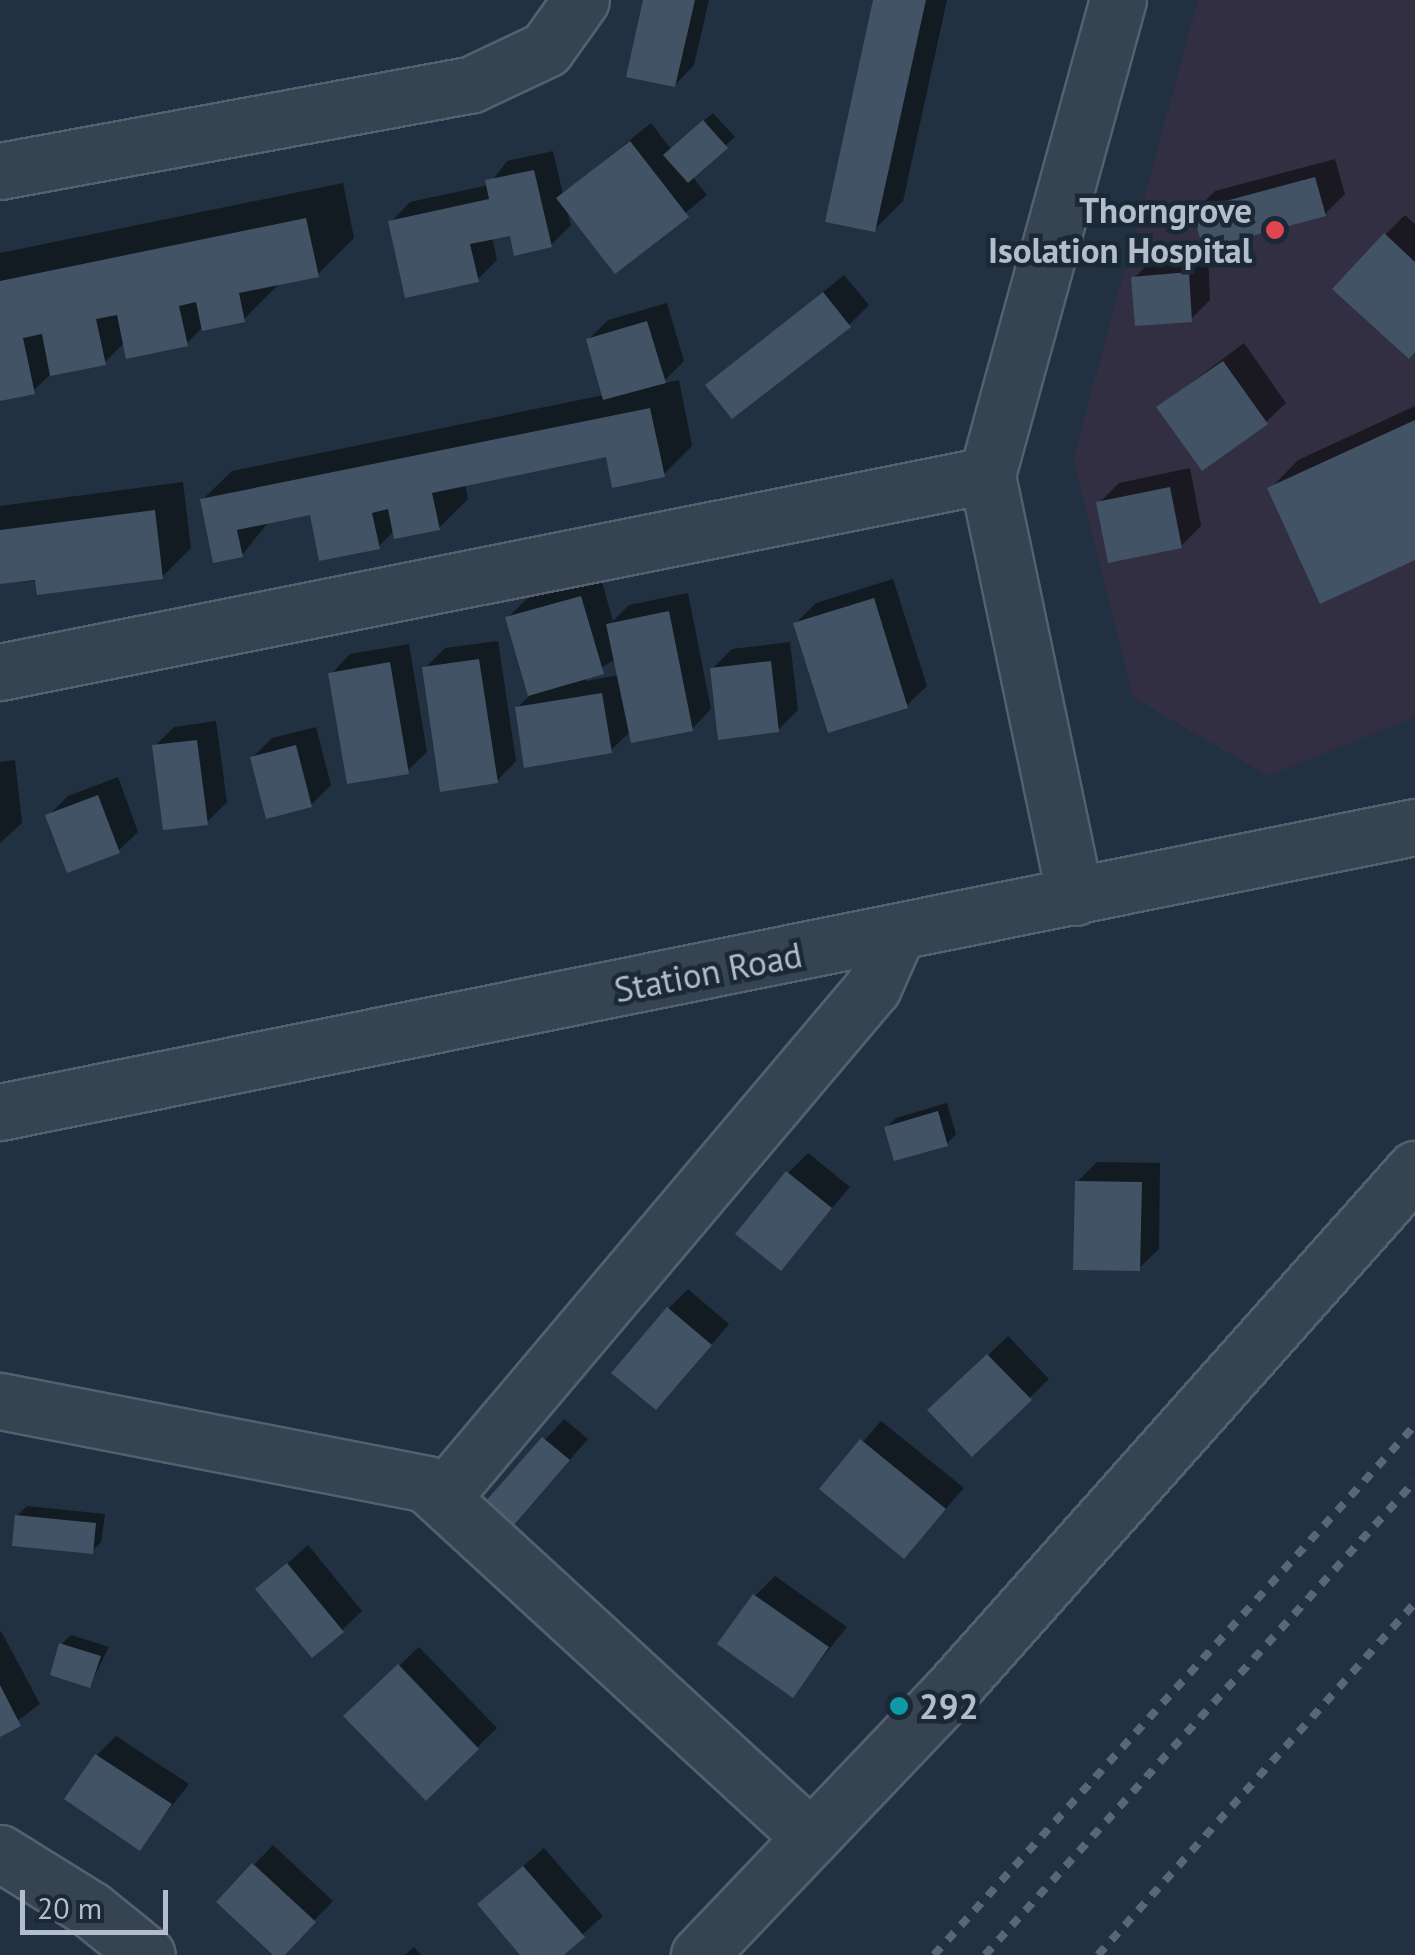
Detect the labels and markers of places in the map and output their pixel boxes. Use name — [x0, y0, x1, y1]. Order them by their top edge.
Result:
place label: Thorngrove Isolation Hospital — [988, 189, 1252, 271]
marker: Thorngrove Isolation Hospital — [1262, 217, 1288, 243]
place label: 292 — [919, 1685, 979, 1727]
marker: 292 — [888, 1695, 910, 1717]

